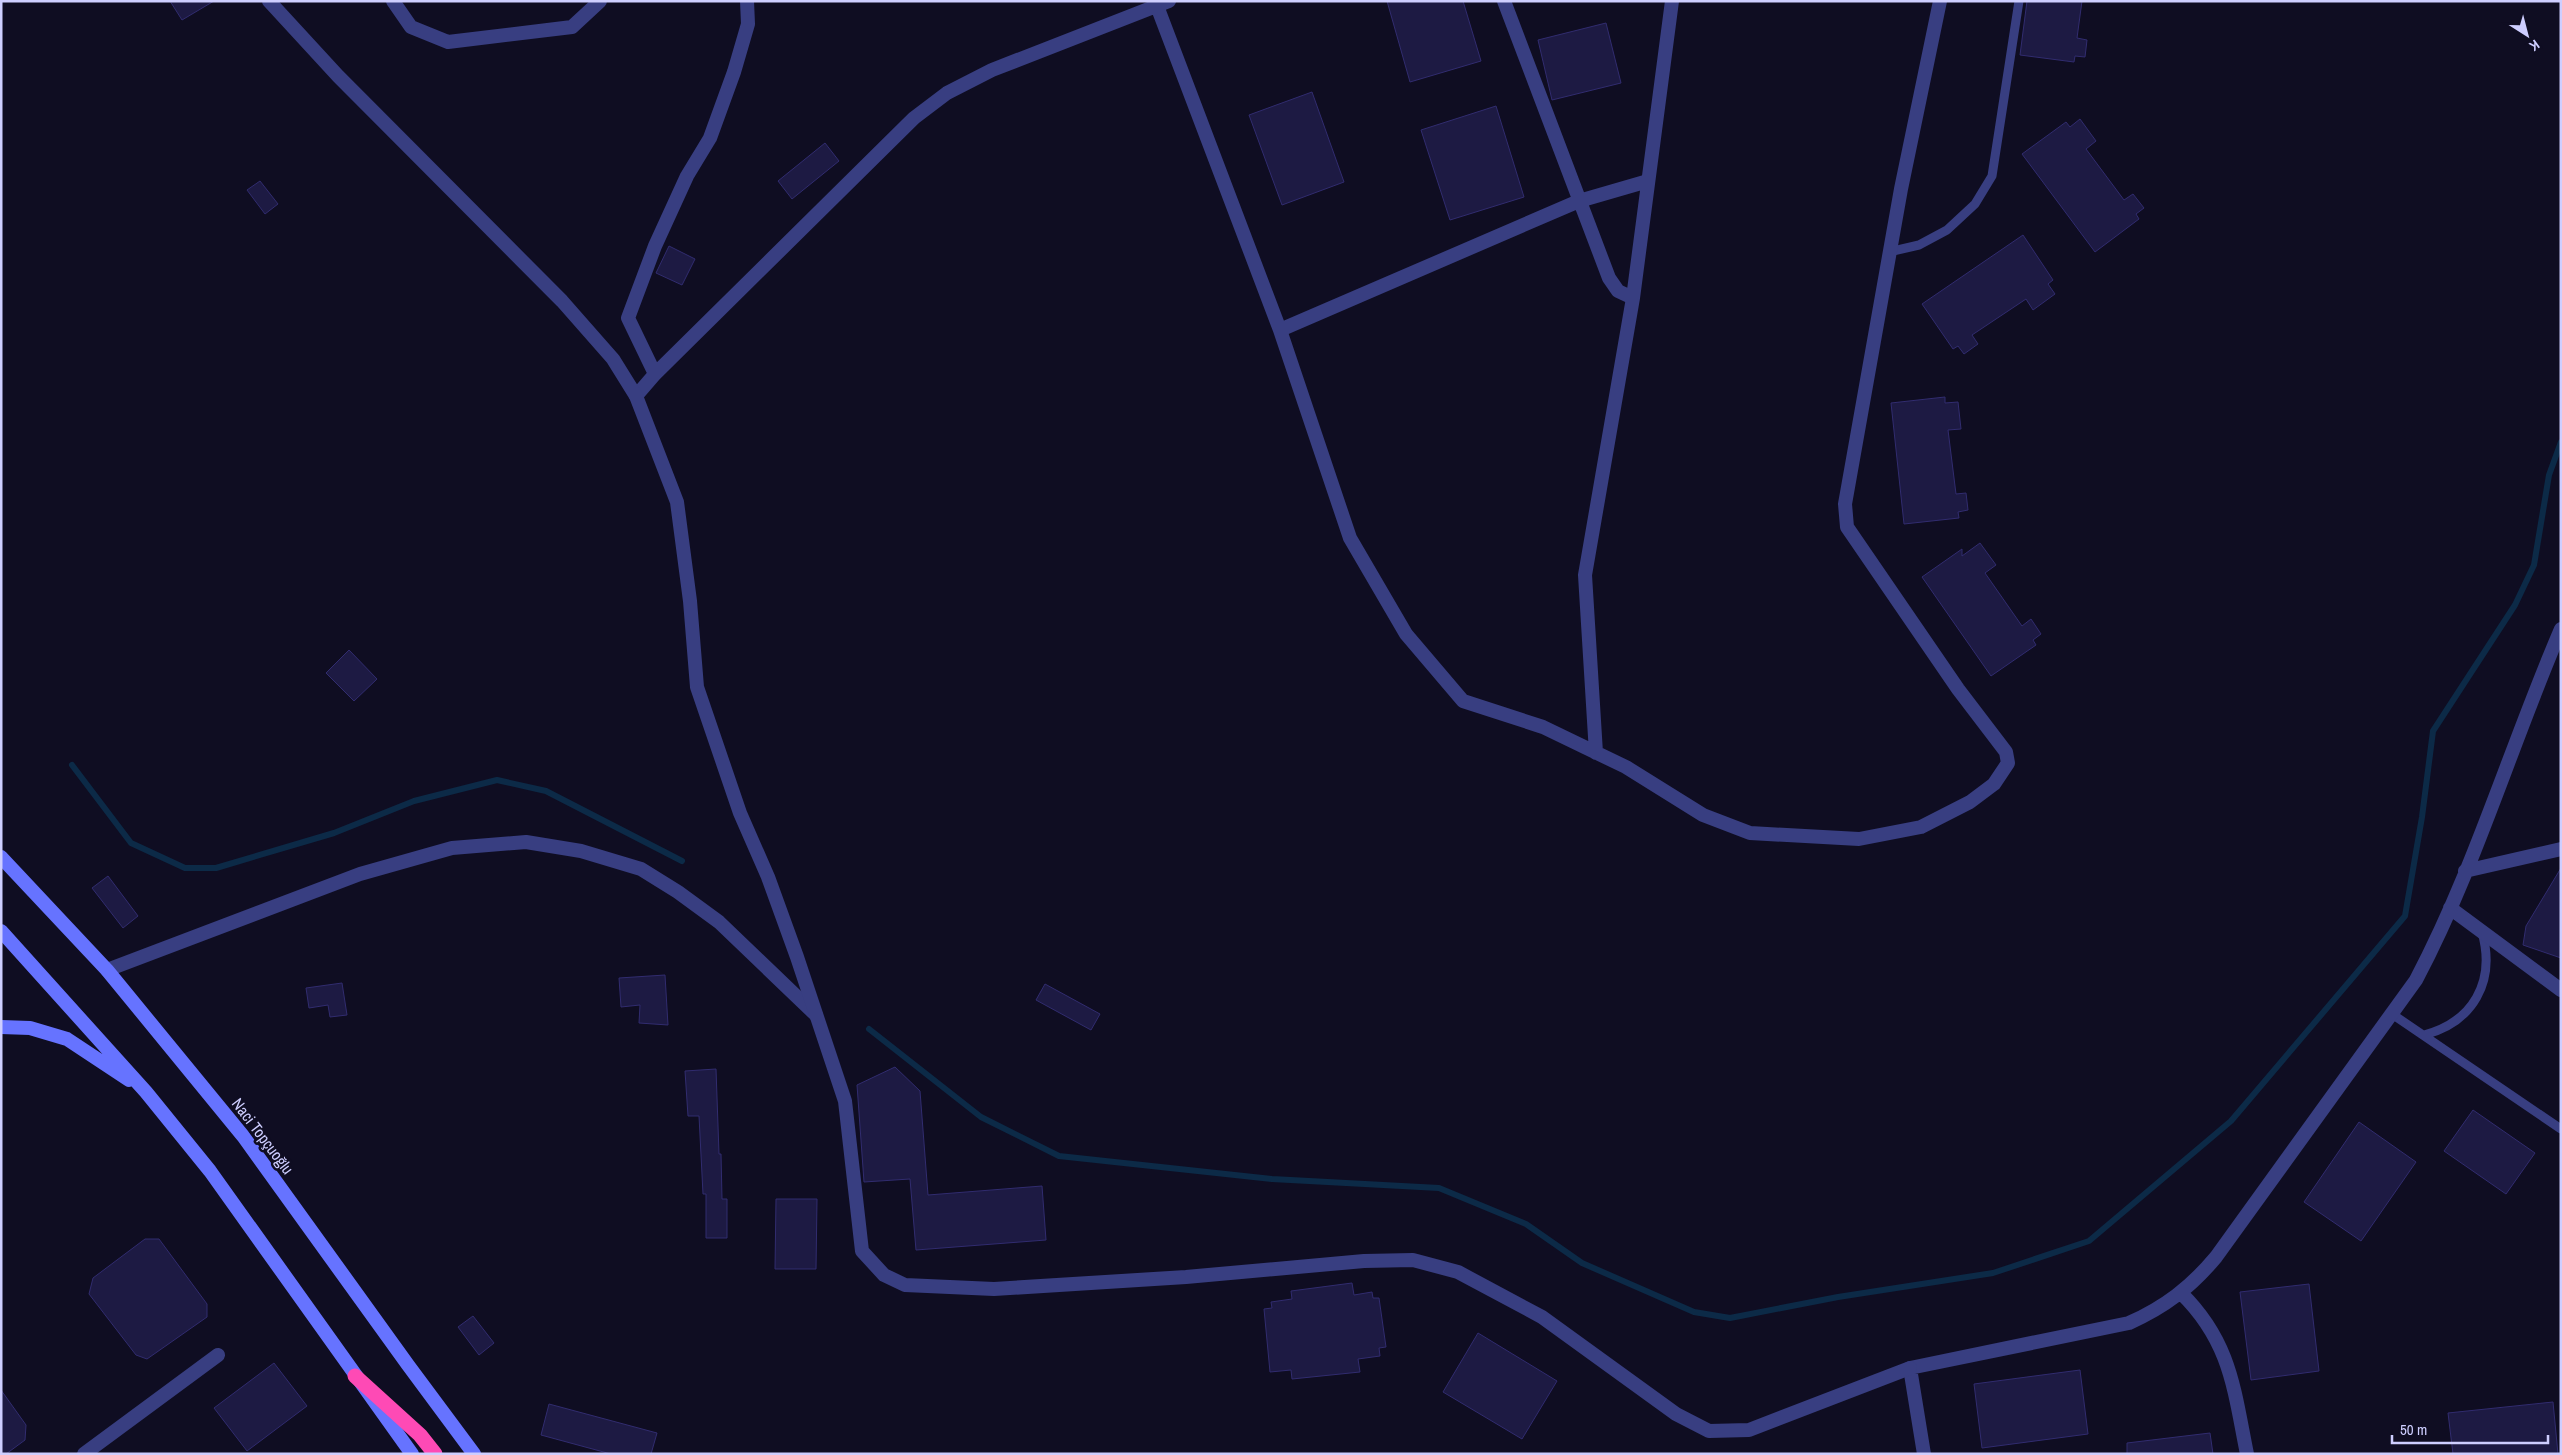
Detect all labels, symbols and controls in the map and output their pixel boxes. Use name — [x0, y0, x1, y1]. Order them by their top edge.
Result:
north arrow — [2502, 10, 2552, 60]
text: K — [2525, 36, 2543, 56]
street label: Naci Topçuoğlu — [227, 1093, 299, 1179]
scale bar — [2392, 1412, 2548, 1444]
text: 50 m — [2400, 1419, 2427, 1440]

